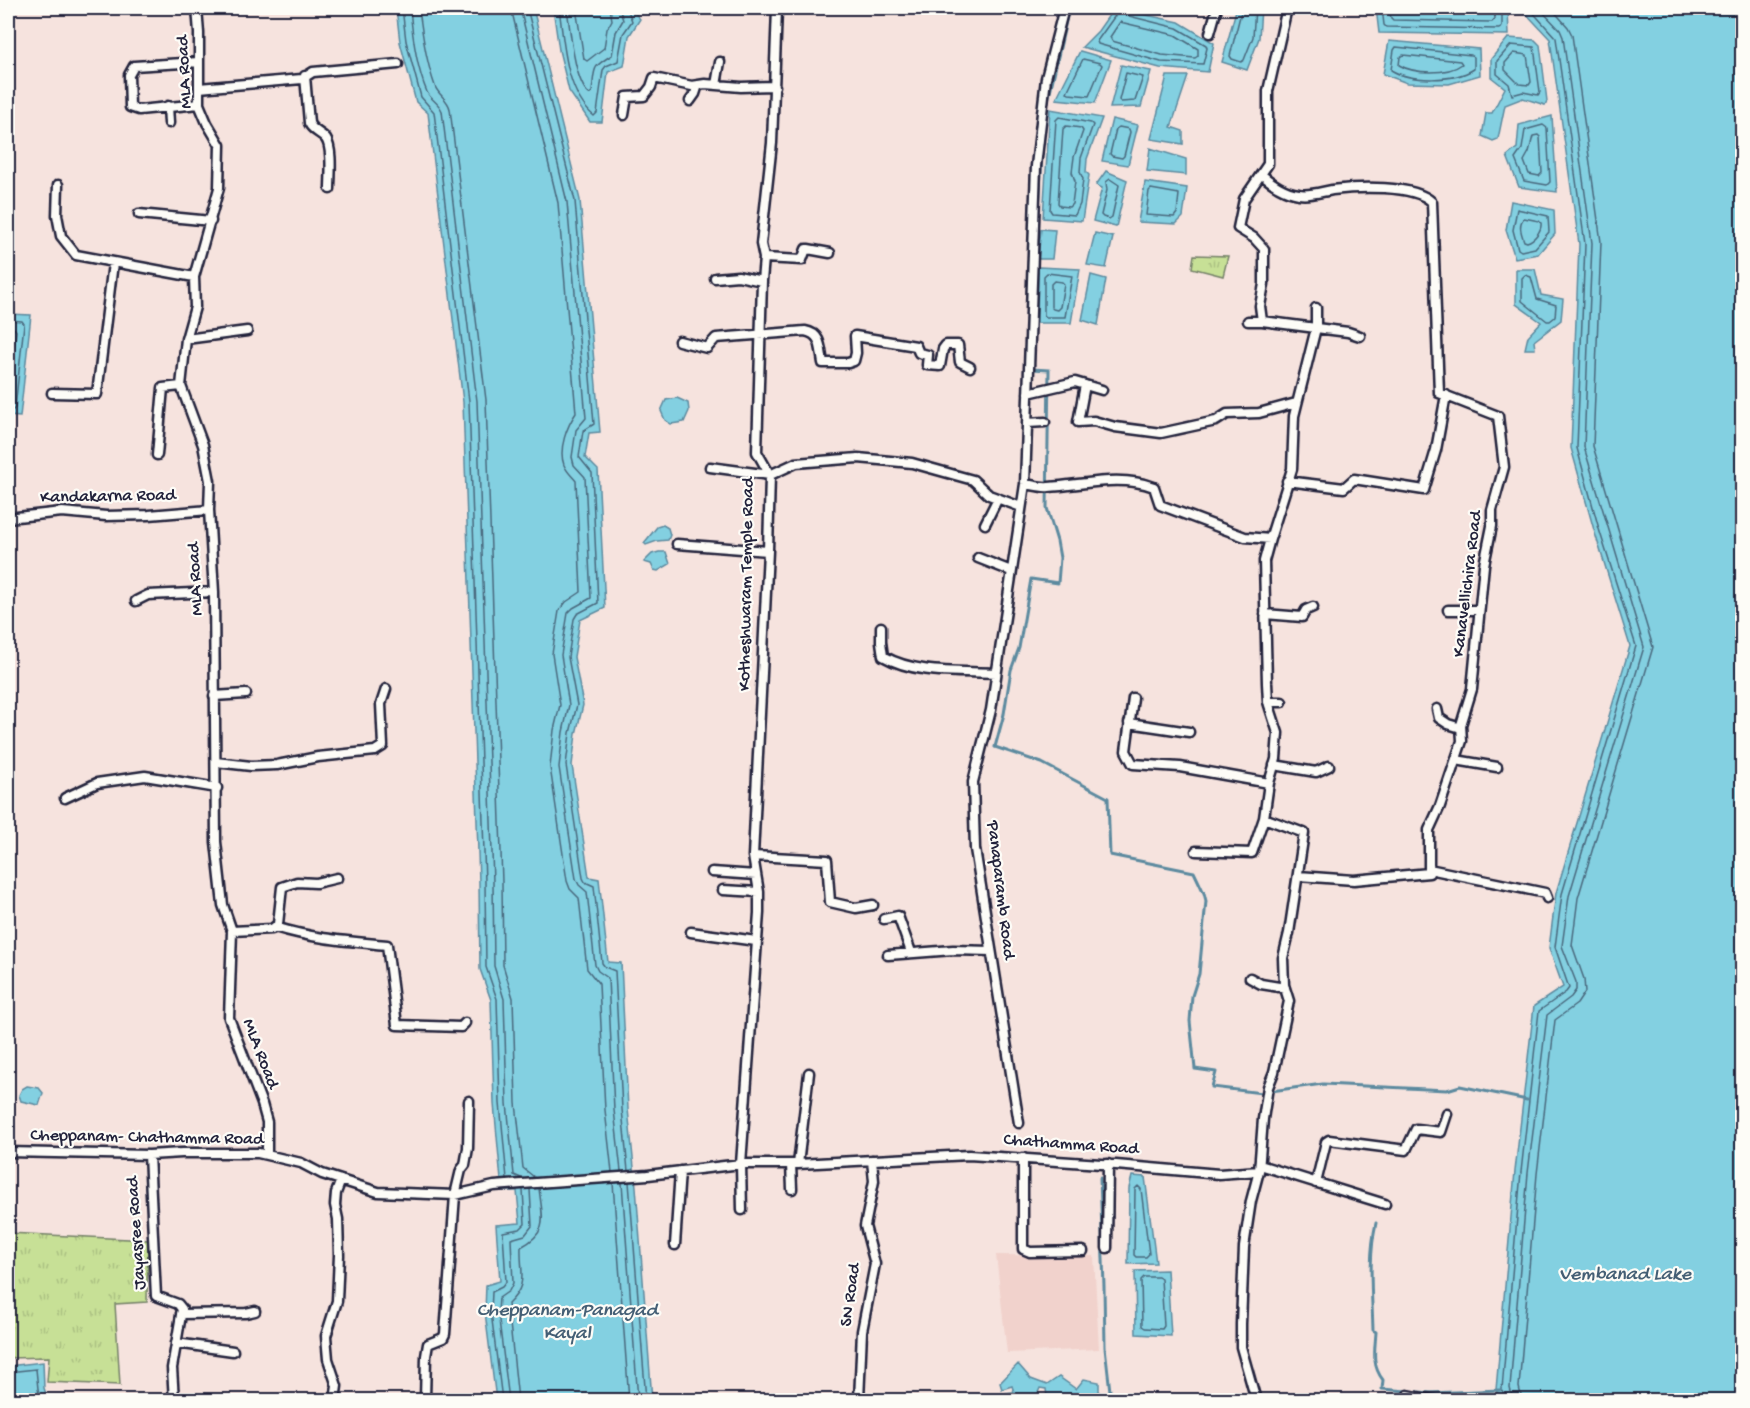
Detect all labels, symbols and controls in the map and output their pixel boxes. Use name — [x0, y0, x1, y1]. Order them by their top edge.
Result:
street label: MLA Road — [173, 33, 197, 109]
street label: Kotheshwaram Temple Road — [735, 475, 759, 691]
street label: Kandakarna Road — [40, 485, 177, 509]
street label: Kanavellichira Road — [1449, 508, 1488, 658]
street label: MLA Road — [184, 540, 208, 616]
street label: Panaparamb Road — [981, 818, 1019, 962]
street label: MLA Road — [237, 1016, 283, 1093]
street label: Cheppanam- Chathamma Road — [30, 1125, 265, 1151]
street label: Chathamma Road — [1003, 1130, 1141, 1160]
street label: Jayasree Road — [122, 1174, 151, 1290]
street label: SN Road — [836, 1261, 866, 1328]
water label: Vembanad Lake — [1559, 1264, 1692, 1287]
water label: Cheppanam-Panagad Kayal — [477, 1300, 660, 1346]

